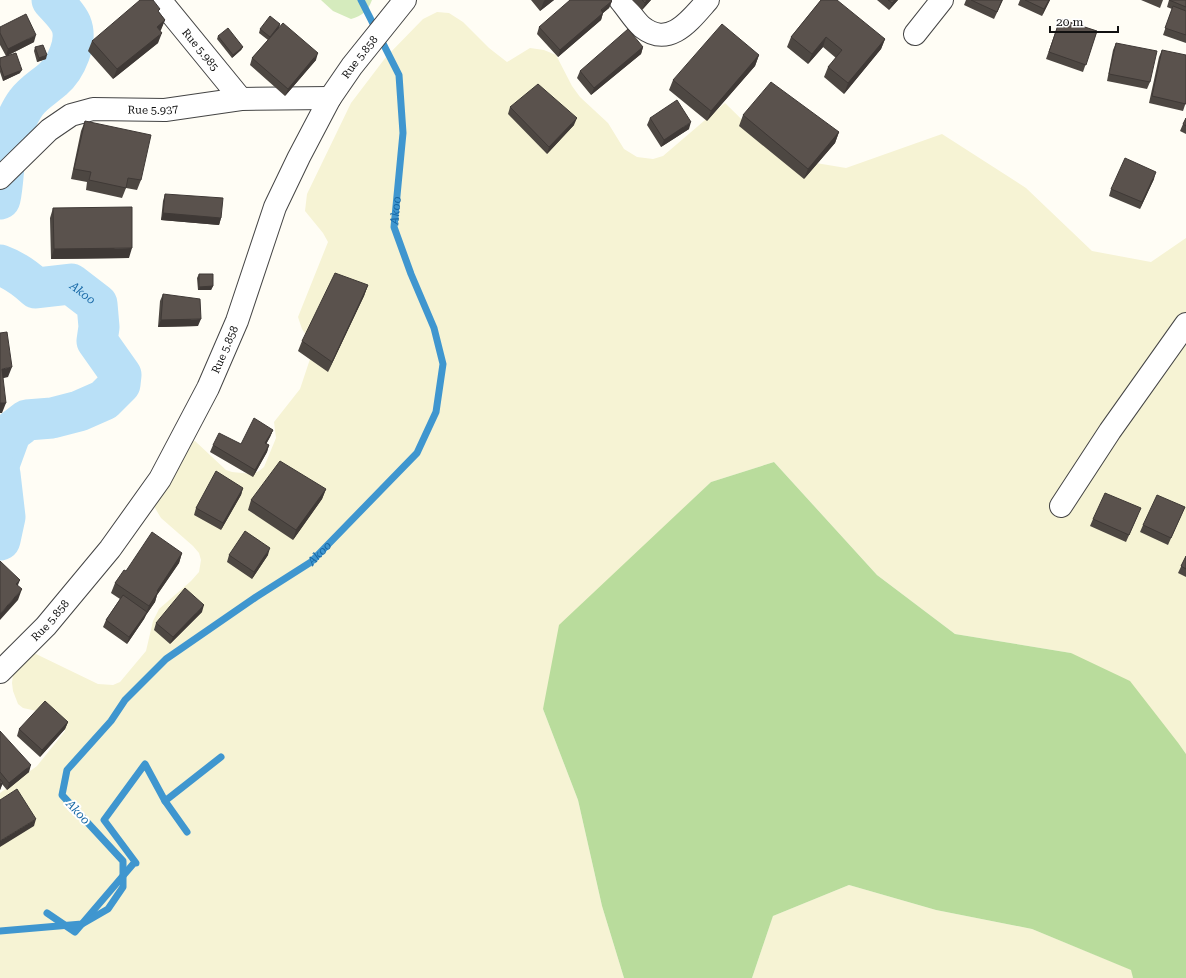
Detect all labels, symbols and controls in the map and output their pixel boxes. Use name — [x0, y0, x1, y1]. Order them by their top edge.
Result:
scale bar — [1050, 8, 1118, 34]
text: 20 m — [1056, 15, 1083, 29]
street label: Rue 5.985 — [179, 26, 221, 74]
street label: Rue 5.858 — [339, 33, 381, 81]
street label: Rue 5.937 — [128, 102, 179, 117]
water label: Akoo — [387, 196, 404, 226]
water label: Akoo — [66, 278, 98, 307]
street label: Rue 5.858 — [209, 324, 241, 376]
water label: Akoo — [304, 538, 334, 569]
street label: Rue 5.858 — [29, 597, 72, 644]
water label: Akoo — [63, 796, 93, 827]

